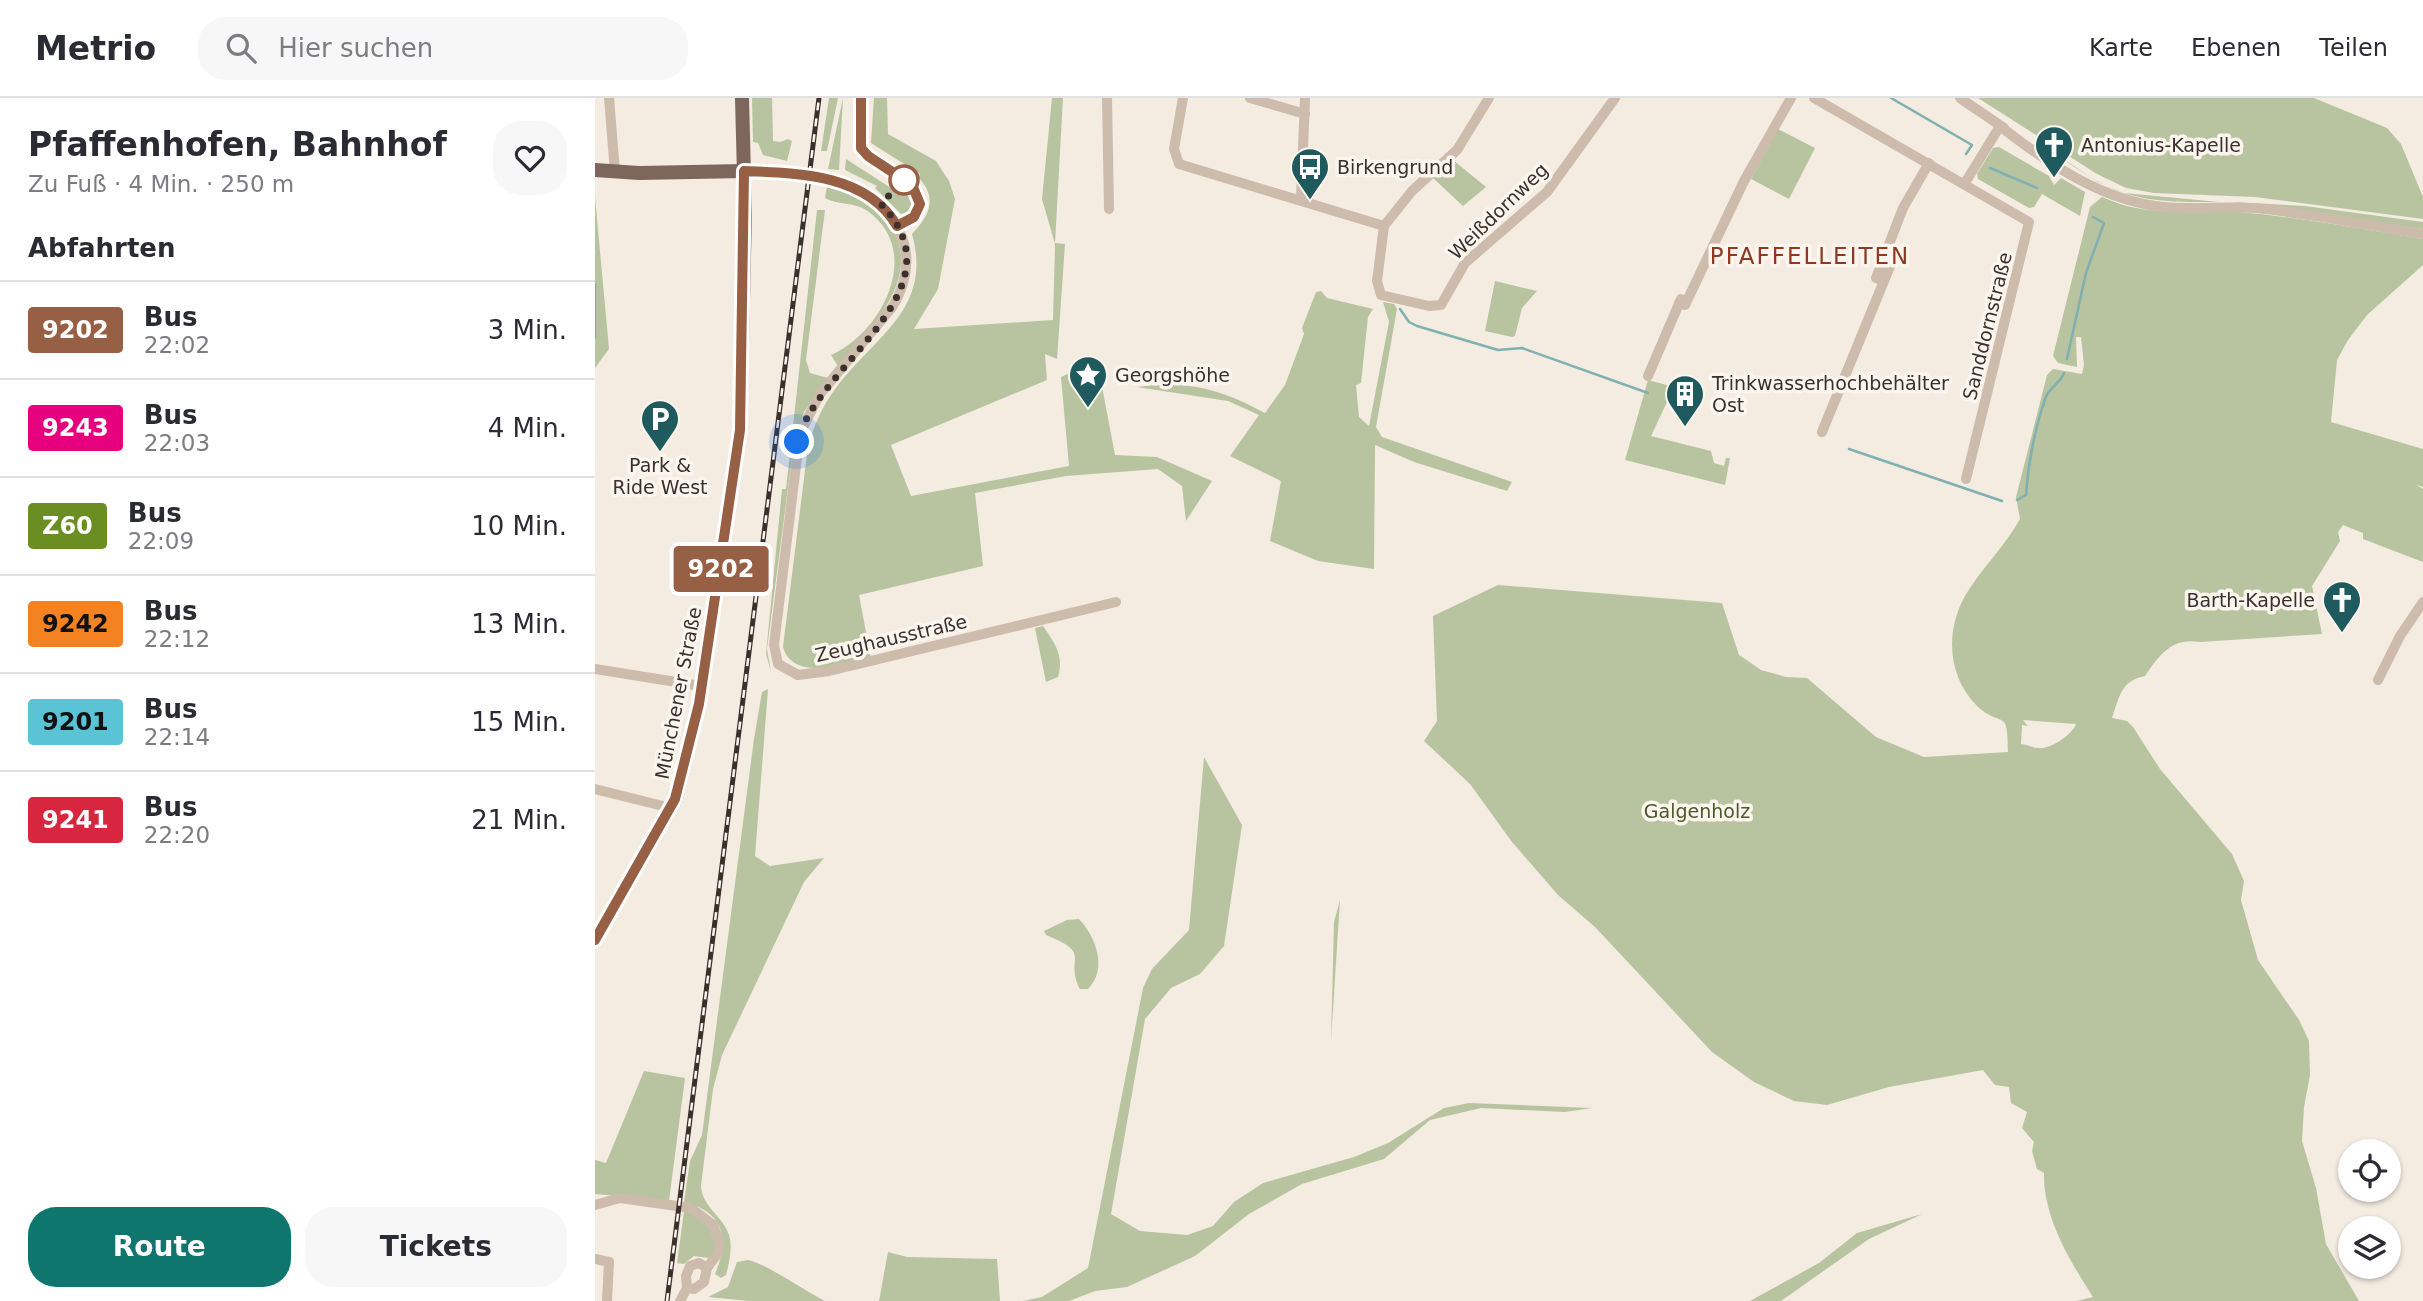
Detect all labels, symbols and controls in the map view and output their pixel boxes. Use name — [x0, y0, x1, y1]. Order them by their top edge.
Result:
search box — [198, 17, 688, 80]
text: Metrio — [35, 29, 156, 68]
icon: search — [222, 29, 260, 67]
text: Hier suchen — [278, 33, 433, 63]
text: Karte — [2089, 34, 2153, 62]
text: Ebenen — [2191, 34, 2281, 62]
text: Teilen — [2319, 34, 2388, 62]
button: heart — [493, 121, 567, 195]
church icon: Antonius-Kapelle — [2033, 124, 2075, 179]
text: Pfaffenhofen, Bahnhof — [28, 125, 447, 164]
place label: Antonius-Kapelle — [2081, 134, 2241, 156]
bus stop icon: Birkengrund — [1289, 146, 1331, 201]
place label: Birkengrund — [1337, 156, 1453, 178]
street label: Weißdornweg — [1444, 158, 1552, 264]
unlabelled marker — [889, 165, 919, 195]
text: Zu Fuß · 4 Min. · 250 m — [28, 171, 294, 197]
text: Abfahrten — [28, 233, 176, 263]
district label: PFAFFELLEITEN — [1710, 243, 1910, 269]
street label: Sanddornstraße — [1958, 250, 2016, 402]
text: Bus — [144, 302, 198, 332]
text: 3 Min. — [488, 315, 567, 345]
text: 9202 — [42, 316, 109, 344]
text: 22:02 — [144, 332, 210, 358]
place icon: Georgshöhe — [1067, 354, 1109, 409]
place label: Georgshöhe — [1115, 364, 1230, 386]
place label: Trinkwasserhochbehälter Ost — [1711, 372, 1949, 416]
building icon: Trinkwasserhochbehälter Ost — [1664, 373, 1706, 428]
parking icon: Park & Ride West — [639, 398, 681, 453]
text: Bus — [144, 400, 198, 430]
text: 4 Min. — [488, 413, 567, 443]
text: 9243 — [42, 414, 109, 442]
your location — [779, 424, 814, 459]
text: 22:03 — [144, 430, 210, 456]
place label: Park & Ride West — [613, 454, 707, 498]
text: Bus — [128, 498, 182, 528]
text: 10 Min. — [471, 511, 567, 541]
text: Z60 — [42, 512, 93, 540]
text: 22:09 — [128, 528, 194, 554]
line badge: 9202 — [672, 546, 770, 592]
text: 9202 — [688, 555, 754, 583]
church icon: Barth-Kapelle — [2321, 579, 2363, 634]
place label: Barth-Kapelle — [2186, 589, 2315, 611]
text: Bus — [144, 596, 198, 626]
street label: Münchener Straße — [651, 605, 705, 781]
text: 13 Min. — [471, 609, 567, 639]
text: 9242 — [42, 610, 109, 638]
street label: Zeughausstraße — [813, 610, 969, 666]
text: 22:12 — [144, 626, 210, 652]
text: Bus — [144, 694, 198, 724]
text: 15 Min. — [471, 707, 567, 737]
text: 9201 — [42, 708, 109, 736]
text: 22:14 — [144, 724, 210, 750]
text: Bus — [144, 792, 198, 822]
park label: Galgenholz — [1644, 800, 1750, 822]
text: 21 Min. — [471, 805, 567, 835]
text: 9241 — [42, 806, 109, 834]
text: 22:20 — [144, 822, 210, 848]
map controls — [2338, 1139, 2401, 1279]
button: locate — [2338, 1139, 2401, 1202]
button: Route — [28, 1207, 291, 1287]
button: Tickets — [305, 1207, 567, 1287]
button: layers — [2338, 1216, 2401, 1279]

